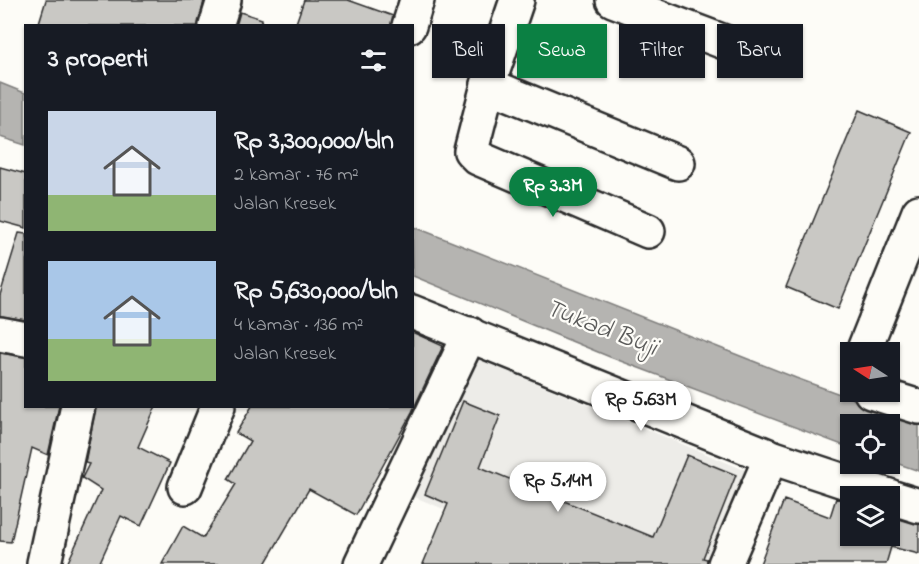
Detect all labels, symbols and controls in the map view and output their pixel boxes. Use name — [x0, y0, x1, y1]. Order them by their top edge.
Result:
chip: Beli — [432, 24, 505, 78]
chip: Sewa — [517, 24, 607, 78]
chip: Filter — [619, 24, 705, 78]
chip: Baru — [717, 24, 803, 78]
text: 3 properti — [48, 41, 148, 79]
icon: filters — [357, 44, 390, 77]
text: Rp 3,300,000/bln — [234, 123, 394, 161]
icon: home — [96, 135, 168, 207]
text: 2 kamar · 76 m² — [234, 161, 359, 190]
pin: Rp 3.3M — [498, 167, 608, 218]
text: Rp 3.3M — [523, 172, 583, 201]
text: Jalan Kresek — [234, 190, 336, 219]
text: Rp 5,630,000/bln — [234, 273, 398, 311]
icon: home — [96, 285, 168, 357]
water label: Tukad Buji — [540, 290, 664, 368]
text: 4 kamar · 136 m² — [234, 311, 363, 340]
text: Jalan Kresek — [234, 340, 336, 369]
north arrow — [840, 342, 900, 402]
map controls — [840, 342, 900, 546]
pin: Rp 5.63M — [579, 381, 703, 432]
text: Rp 5.63M — [605, 386, 677, 415]
button: locate — [840, 414, 900, 474]
pin: Rp 5.14M — [496, 462, 620, 513]
text: Rp 5.14M — [523, 467, 593, 496]
button: layers — [840, 486, 900, 546]

